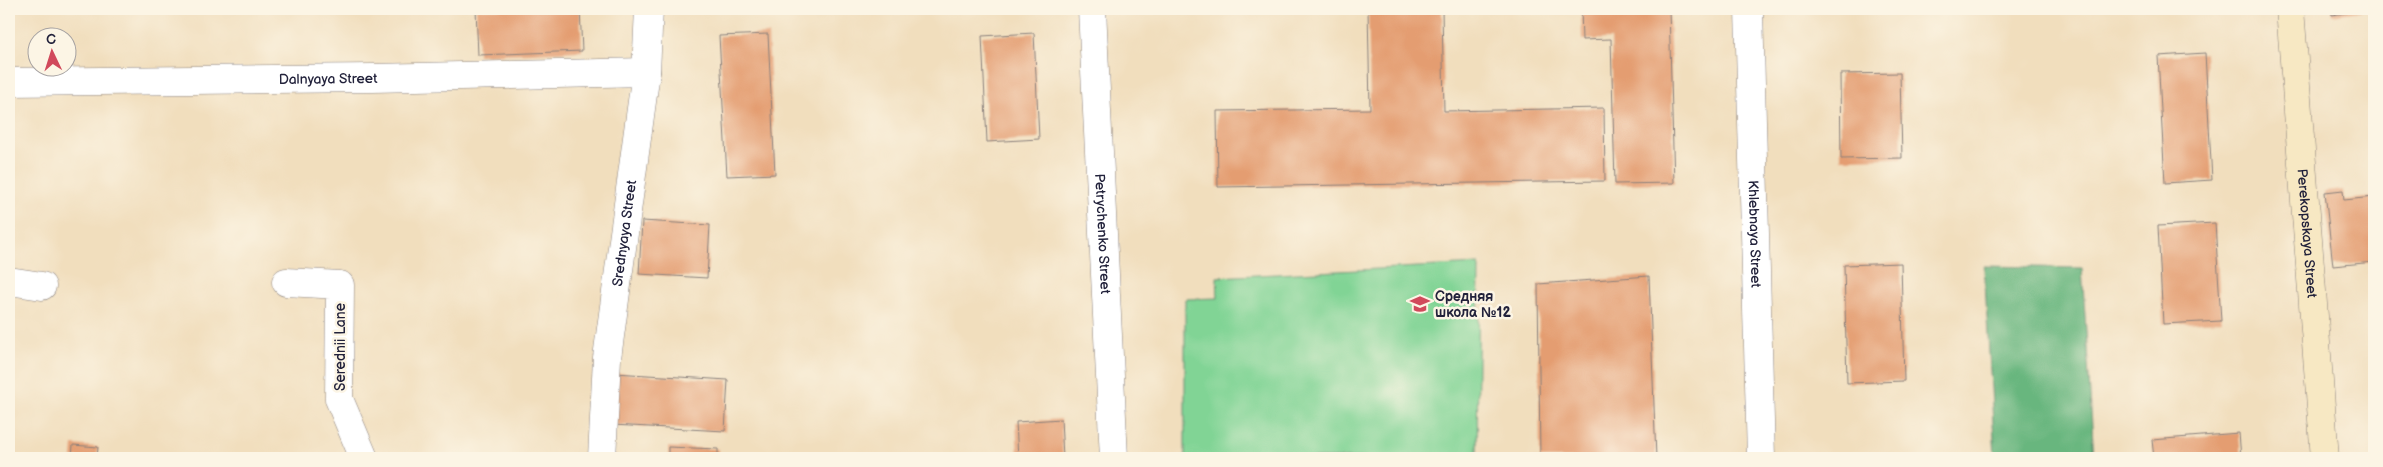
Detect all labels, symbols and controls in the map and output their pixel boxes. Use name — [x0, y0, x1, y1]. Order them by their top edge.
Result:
north arrow — [28, 28, 78, 78]
text: С — [46, 31, 57, 48]
street label: Dalnyaya Street — [278, 69, 378, 88]
street label: Perekopskaya Street — [2294, 168, 2321, 299]
street label: Petrychenko Street — [1092, 173, 1114, 295]
street label: Srednyaya Street — [608, 178, 640, 288]
street label: Khlebnaya Street — [1745, 180, 1765, 289]
place label: Средняя школа №12 — [1435, 288, 1511, 321]
school or university icon: Средняя школа №12 — [1409, 293, 1431, 315]
street label: Serednii Lane — [332, 303, 349, 391]

